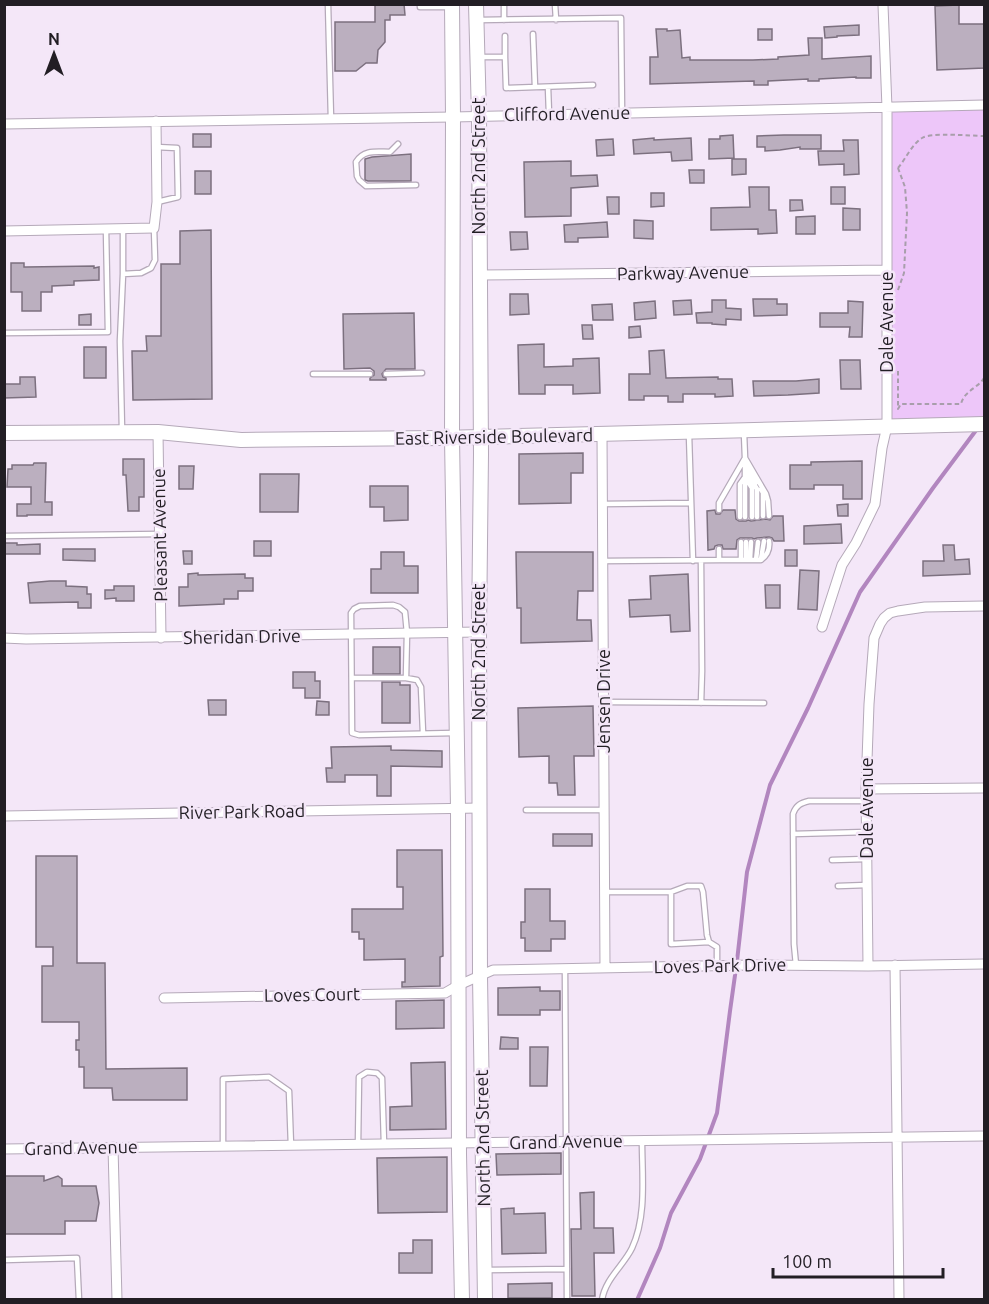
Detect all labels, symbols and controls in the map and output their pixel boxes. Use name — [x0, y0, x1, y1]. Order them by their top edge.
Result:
north arrow — [24, 24, 84, 84]
text: N — [48, 30, 60, 48]
street label: North 2nd Street — [468, 97, 488, 235]
street label: Clifford Avenue — [504, 102, 630, 124]
street label: Parkway Avenue — [617, 261, 749, 283]
street label: Dale Avenue — [876, 271, 896, 373]
street label: East Riverside Boulevard — [395, 424, 593, 448]
street label: Pleasant Avenue — [148, 468, 170, 602]
street label: North 2nd Street — [468, 583, 488, 721]
street label: Sheridan Drive — [183, 625, 301, 647]
street label: Jensen Drive — [593, 649, 613, 753]
street label: Dale Avenue — [856, 757, 876, 859]
street label: River Park Road — [179, 800, 305, 822]
street label: Loves Park Drive — [653, 954, 787, 976]
street label: Loves Court — [264, 983, 360, 1005]
street label: North 2nd Street — [471, 1069, 493, 1207]
street label: Grand Avenue — [509, 1130, 623, 1152]
street label: Grand Avenue — [24, 1136, 138, 1158]
scale bar — [773, 1241, 942, 1279]
text: 100 m — [782, 1251, 832, 1271]

